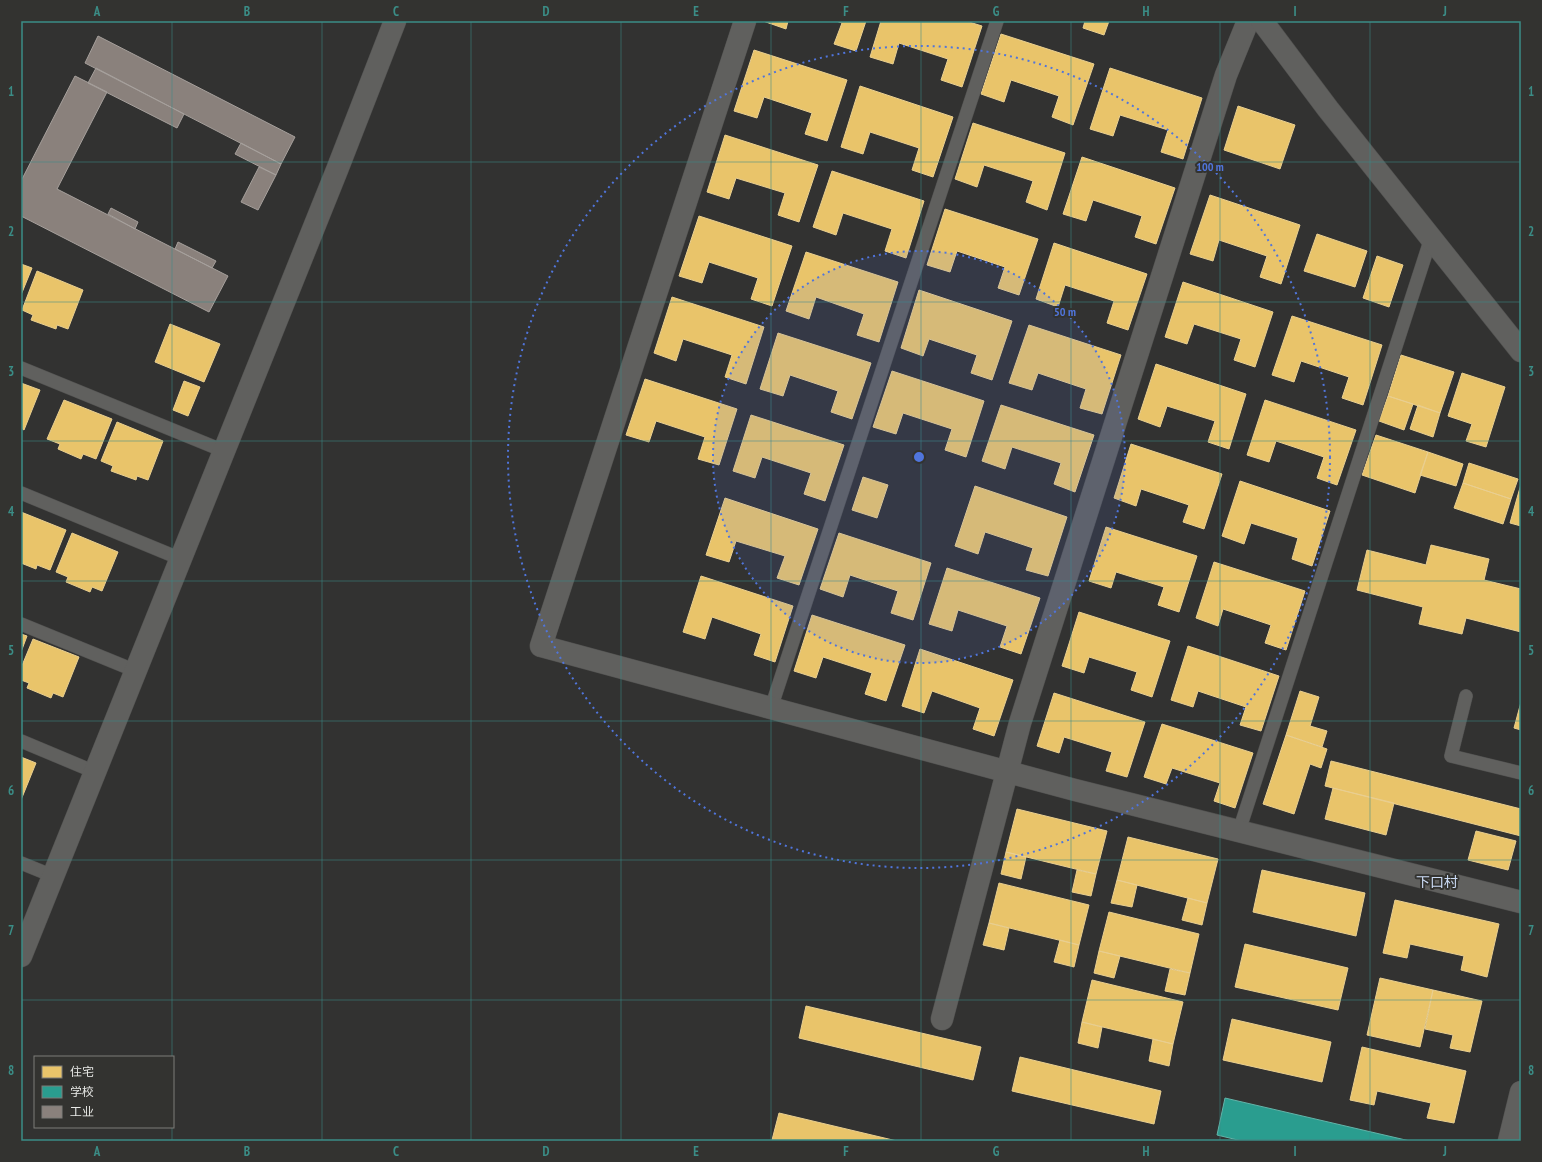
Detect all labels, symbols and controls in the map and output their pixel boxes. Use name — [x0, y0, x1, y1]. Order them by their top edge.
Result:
text: A — [93, 3, 101, 20]
text: B — [244, 3, 250, 20]
text: C — [393, 3, 399, 20]
text: D — [543, 3, 550, 20]
text: E — [693, 3, 699, 20]
text: F — [843, 3, 849, 20]
text: G — [993, 3, 1000, 20]
text: H — [1143, 3, 1150, 20]
text: I — [1293, 3, 1297, 20]
text: J — [1442, 3, 1447, 20]
text: 1 — [8, 83, 14, 100]
text: 1 — [1528, 83, 1534, 100]
text: 100 m — [1196, 159, 1224, 174]
text: 2 — [8, 223, 14, 240]
text: 2 — [1528, 223, 1534, 240]
text: 50 m — [1054, 304, 1076, 319]
text: 3 — [8, 363, 14, 380]
text: 3 — [1528, 363, 1534, 380]
centre of rings — [912, 450, 926, 464]
text: 4 — [8, 503, 15, 520]
text: 4 — [1528, 503, 1535, 520]
text: 5 — [8, 642, 14, 659]
text: 5 — [1528, 642, 1534, 659]
text: 6 — [8, 782, 14, 799]
text: 6 — [1528, 782, 1534, 799]
district label: 下口村 — [1416, 873, 1458, 891]
text: 7 — [8, 922, 14, 939]
text: 7 — [1528, 922, 1534, 939]
legend — [34, 1056, 174, 1128]
text: 8 — [8, 1062, 14, 1079]
text: 8 — [1528, 1062, 1534, 1079]
text: 住宅 — [70, 1064, 94, 1079]
text: 学校 — [70, 1084, 94, 1099]
text: 工业 — [70, 1104, 94, 1119]
text: A — [93, 1143, 101, 1160]
text: B — [244, 1143, 250, 1160]
text: C — [393, 1143, 399, 1160]
text: D — [543, 1143, 550, 1160]
text: E — [693, 1143, 699, 1160]
text: F — [843, 1143, 849, 1160]
text: G — [993, 1143, 1000, 1160]
text: H — [1143, 1143, 1150, 1160]
text: I — [1293, 1143, 1297, 1160]
text: J — [1442, 1143, 1447, 1160]

